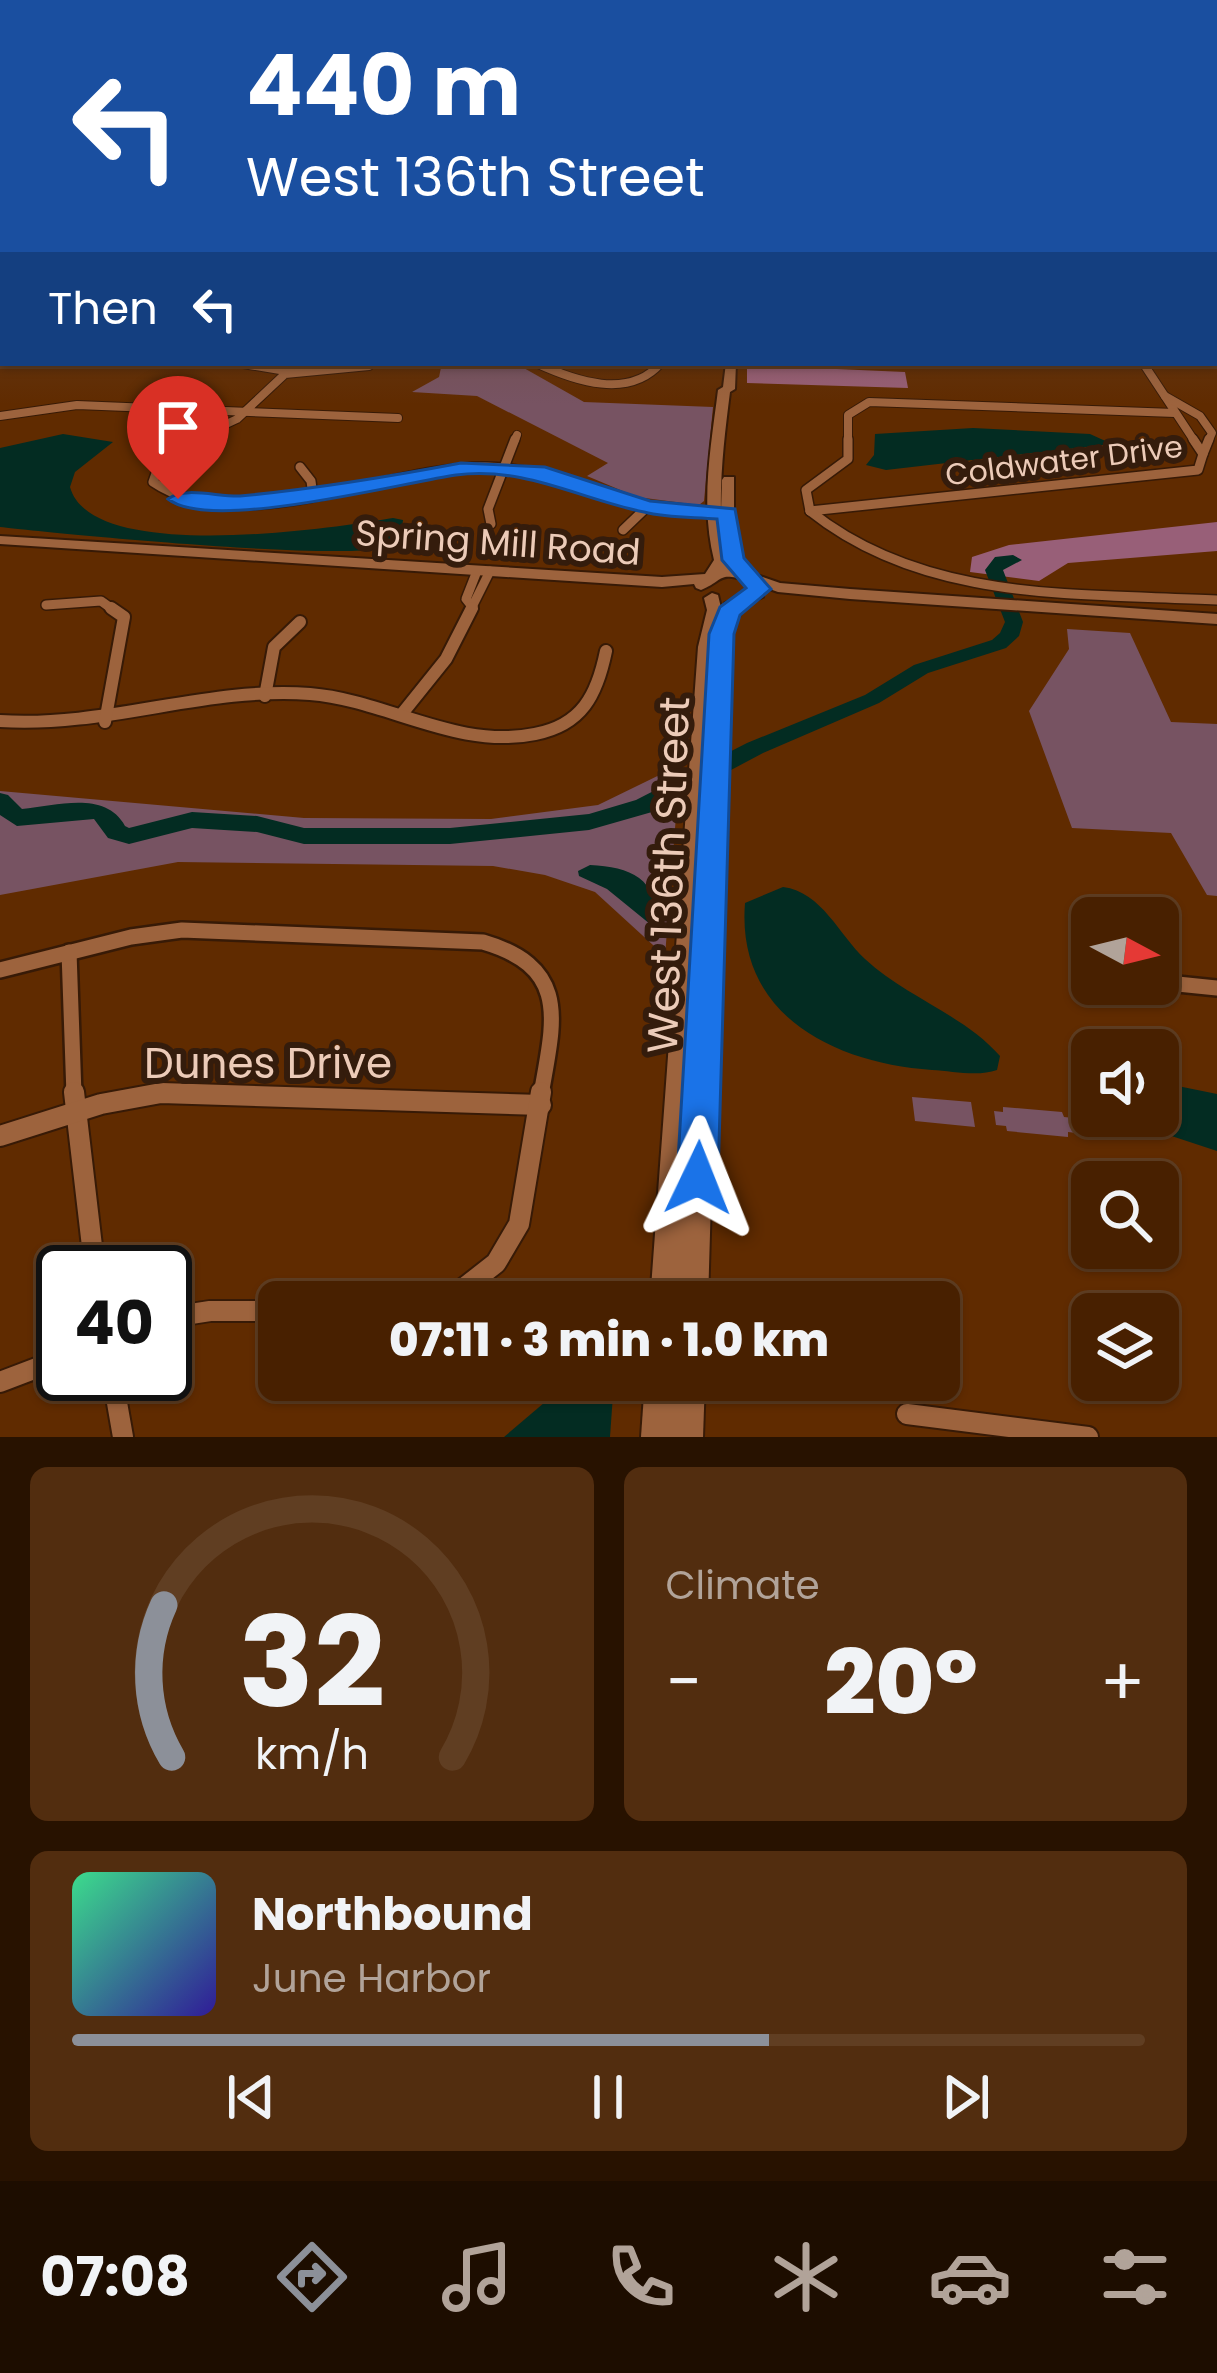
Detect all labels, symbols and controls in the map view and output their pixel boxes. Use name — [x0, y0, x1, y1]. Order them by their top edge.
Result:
text: 440 m — [246, 27, 521, 144]
icon: left — [48, 48, 204, 204]
text: West 136th Street — [246, 139, 705, 215]
icon: left — [182, 276, 248, 342]
text: Then — [48, 277, 158, 340]
pin — [127, 376, 229, 499]
icon: arrive — [145, 394, 211, 460]
street label: Coldwater Drive — [943, 425, 1185, 496]
street label: Spring Mill Road — [354, 507, 642, 578]
street label: West 136th Street — [633, 696, 704, 1054]
north arrow — [1071, 897, 1179, 1005]
map controls — [1071, 897, 1179, 1401]
button: sound — [1071, 1029, 1179, 1137]
street label: Dunes Drive — [144, 1034, 392, 1093]
position arrow — [635, 1115, 761, 1241]
button: search — [1071, 1161, 1179, 1269]
speed limit sign: 40 — [36, 1245, 192, 1401]
button: layers — [1071, 1293, 1179, 1401]
text: 07:11 · 3 min · 1.0 km — [389, 1309, 829, 1372]
text: Climate — [666, 1558, 820, 1613]
text: 32 — [238, 1575, 385, 1750]
text: 20° — [824, 1619, 978, 1746]
text: − — [666, 1636, 702, 1728]
text: + — [1100, 1636, 1145, 1728]
text: km/h — [255, 1724, 369, 1784]
text: Northbound — [252, 1883, 533, 1946]
text: June Harbor — [252, 1951, 491, 2006]
icon: previous — [218, 2064, 284, 2130]
icon: pause — [575, 2064, 641, 2130]
icon: next — [933, 2064, 999, 2130]
icon: directions — [270, 2235, 354, 2319]
icon: music — [435, 2235, 519, 2319]
icon: phone — [599, 2235, 683, 2319]
icon: climate — [764, 2235, 848, 2319]
icon: car — [928, 2235, 1012, 2319]
icon: filters — [1093, 2235, 1177, 2319]
text: 07:08 — [40, 2239, 190, 2315]

